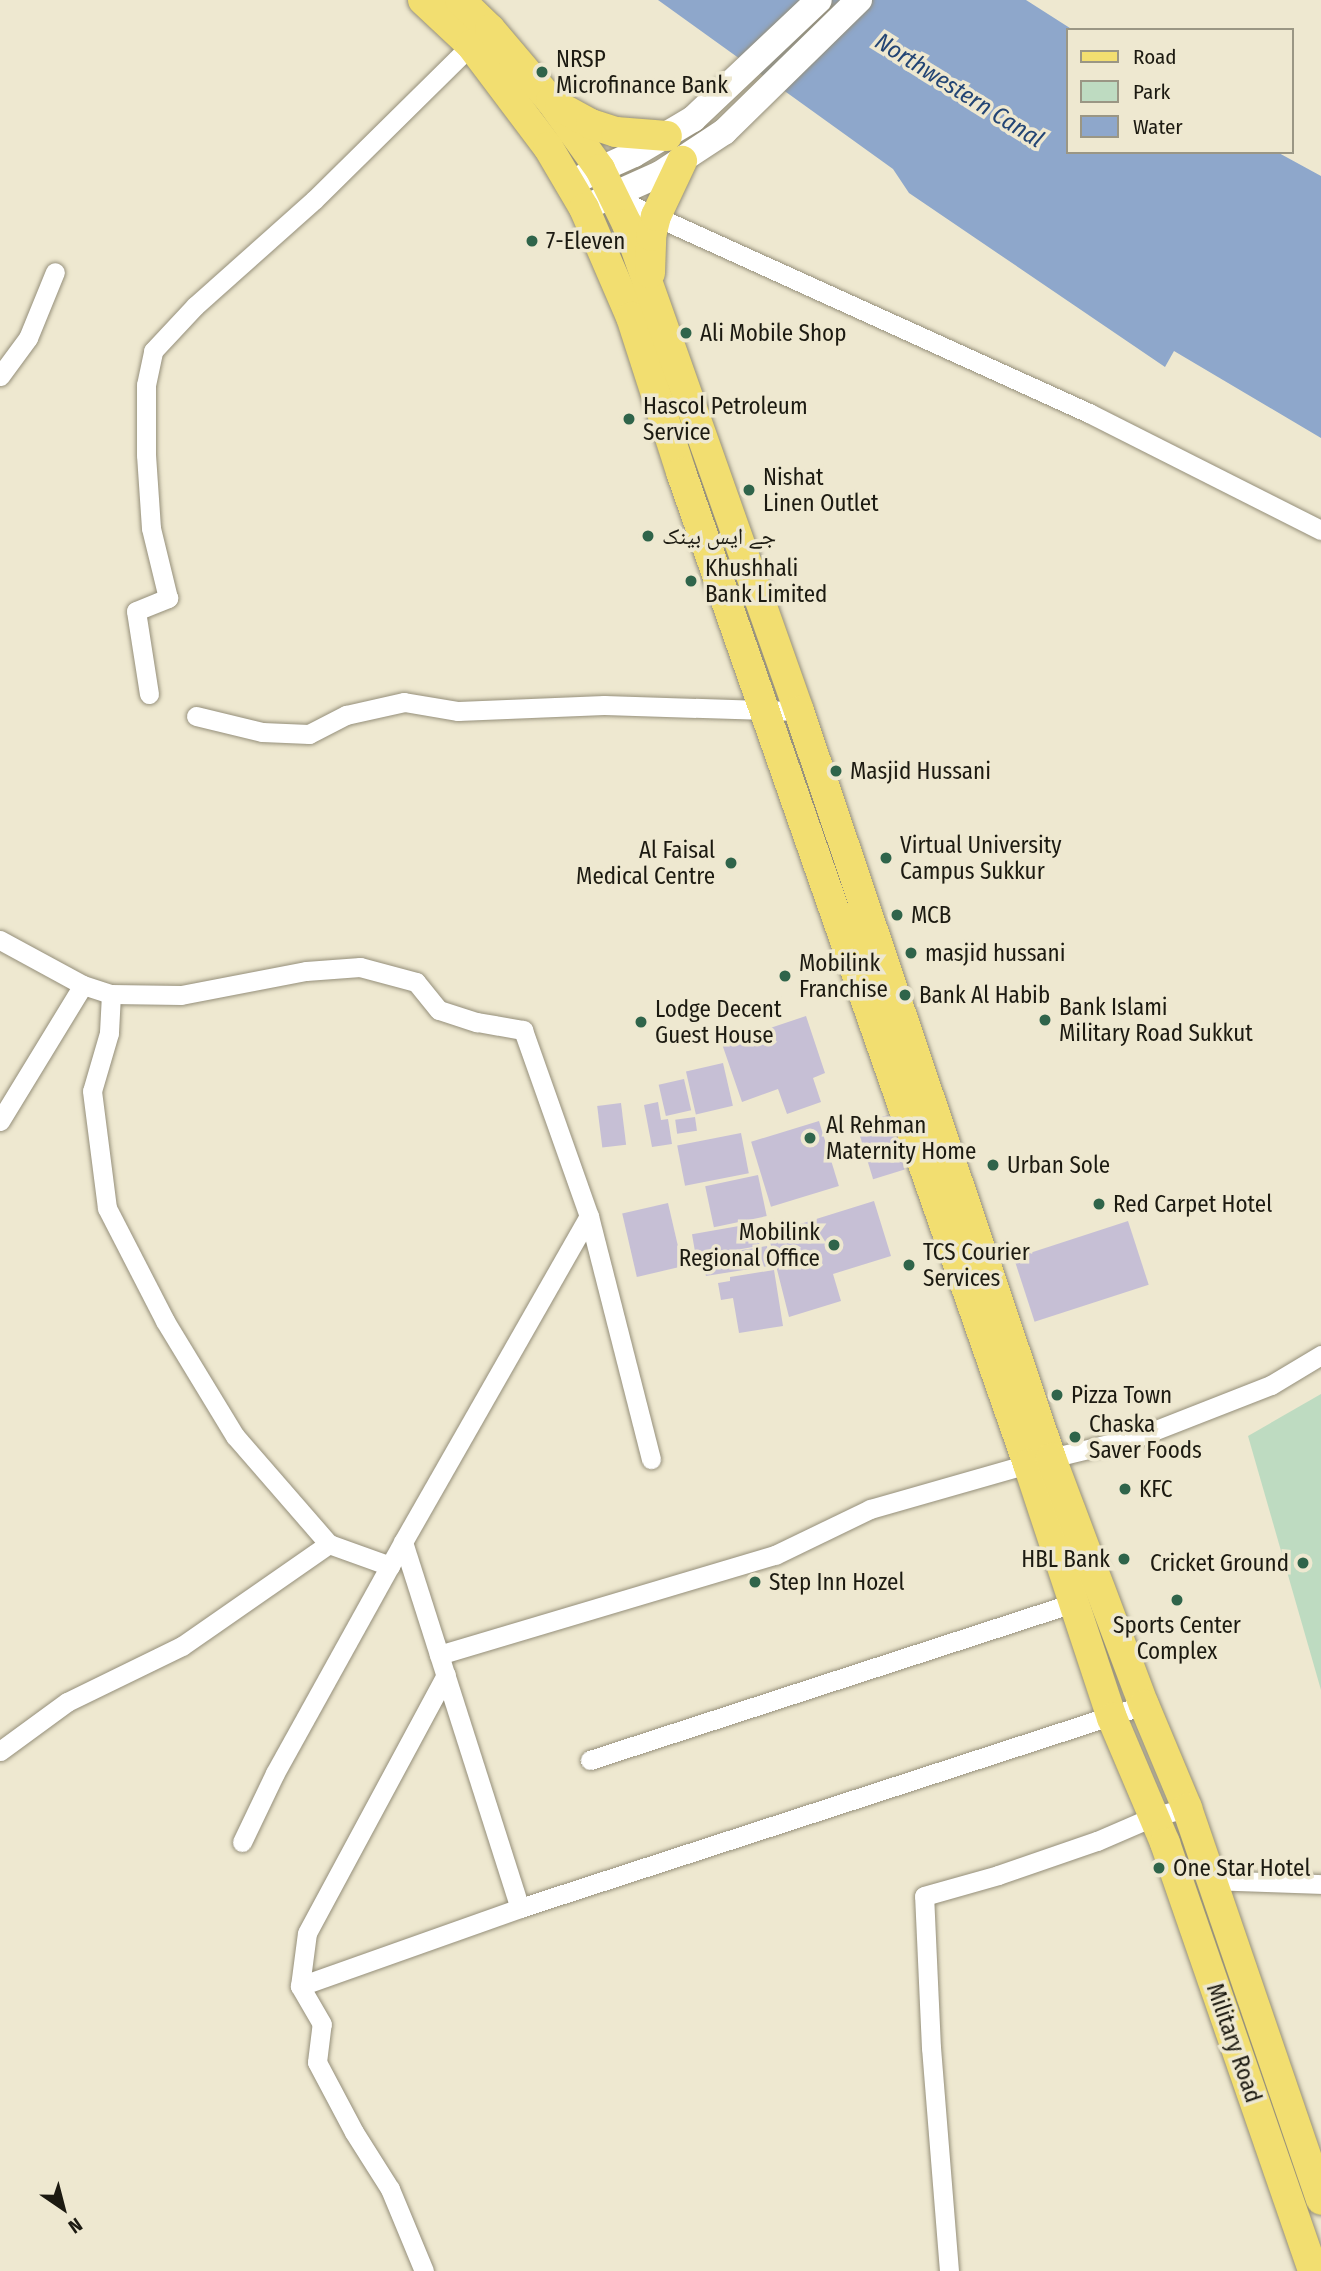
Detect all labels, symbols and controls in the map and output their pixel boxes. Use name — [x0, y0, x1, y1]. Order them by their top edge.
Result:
water label: Northwestern Canal — [869, 28, 1049, 154]
legend — [1066, 28, 1293, 154]
text: Road — [1133, 44, 1177, 70]
place label: NRSP Microfinance Bank — [556, 45, 728, 99]
marker: NRSP Microfinance Bank — [534, 64, 550, 80]
text: Park — [1133, 79, 1170, 105]
text: Water — [1133, 114, 1183, 140]
place label: 7-Eleven — [546, 227, 625, 255]
marker: 7-Eleven — [524, 233, 540, 249]
place label: Ali Mobile Shop — [700, 319, 846, 347]
marker: Ali Mobile Shop — [678, 325, 694, 341]
place label: Hascol Petroleum Service — [643, 392, 808, 446]
marker: Hascol Petroleum Service — [621, 411, 637, 427]
place label: Nishat Linen Outlet — [763, 463, 879, 517]
marker: Nishat Linen Outlet — [741, 482, 757, 498]
place label: جے ایس بینک — [662, 522, 776, 550]
marker: جے ایس بینک — [640, 528, 656, 544]
place label: Khushhali Bank Limited — [705, 554, 827, 608]
marker: Khushhali Bank Limited — [683, 573, 699, 589]
place label: Masjid Hussani — [850, 757, 991, 785]
marker: Masjid Hussani — [828, 763, 844, 779]
place label: Virtual University Campus Sukkur — [900, 831, 1062, 885]
place label: Al Faisal Medical Centre — [576, 836, 715, 890]
marker: Virtual University Campus Sukkur — [878, 850, 894, 866]
marker: Al Faisal Medical Centre — [721, 853, 741, 873]
place label: MCB — [911, 901, 951, 929]
marker: MCB — [889, 907, 905, 923]
place label: masjid hussani — [925, 939, 1066, 967]
marker: masjid hussani — [903, 945, 919, 961]
place label: Mobilink Franchise — [799, 949, 888, 1003]
marker: Mobilink Franchise — [777, 968, 793, 984]
place label: Bank Al Habib — [919, 981, 1050, 1009]
marker: Bank Al Habib — [897, 987, 913, 1003]
place label: Bank Islami Military Road Sukkut — [1059, 993, 1253, 1047]
place label: Lodge Decent Guest House — [655, 995, 781, 1049]
marker: Bank Islami Military Road Sukkut — [1037, 1012, 1053, 1028]
marker: Lodge Decent Guest House — [633, 1014, 649, 1030]
place label: Al Rehman Maternity Home — [826, 1111, 976, 1165]
marker: Al Rehman Maternity Home — [800, 1128, 820, 1148]
place label: Urban Sole — [1007, 1151, 1110, 1179]
marker: Urban Sole — [985, 1157, 1001, 1173]
place label: Red Carpet Hotel — [1113, 1190, 1272, 1218]
marker: Red Carpet Hotel — [1091, 1196, 1107, 1212]
place label: Mobilink Regional Office — [679, 1218, 820, 1272]
marker: Mobilink Regional Office — [826, 1237, 842, 1253]
place label: TCS Courier Services — [923, 1238, 1030, 1292]
marker: TCS Courier Services — [901, 1257, 917, 1273]
place label: Pizza Town — [1071, 1381, 1172, 1409]
marker: Pizza Town — [1049, 1387, 1065, 1403]
place label: Chaska Saver Foods — [1089, 1410, 1202, 1464]
marker: Chaska Saver Foods — [1067, 1429, 1083, 1445]
place label: KFC — [1139, 1475, 1173, 1503]
marker: KFC — [1117, 1481, 1133, 1497]
place label: HBL Bank — [1021, 1545, 1110, 1573]
place label: Cricket Ground — [1150, 1549, 1289, 1577]
marker: HBL Bank — [1116, 1551, 1132, 1567]
marker: Cricket Ground — [1295, 1555, 1311, 1571]
place label: Step Inn Hozel — [769, 1568, 904, 1596]
marker: Step Inn Hozel — [747, 1574, 763, 1590]
marker: Sports Center Complex — [1169, 1592, 1185, 1608]
place label: Sports Center Complex — [1113, 1611, 1241, 1665]
place label: One Star Hotel — [1173, 1854, 1310, 1882]
marker: One Star Hotel — [1151, 1860, 1167, 1876]
street label: Military Road — [1201, 1980, 1267, 2106]
north arrow — [28, 2173, 98, 2243]
text: N — [64, 2213, 87, 2238]

